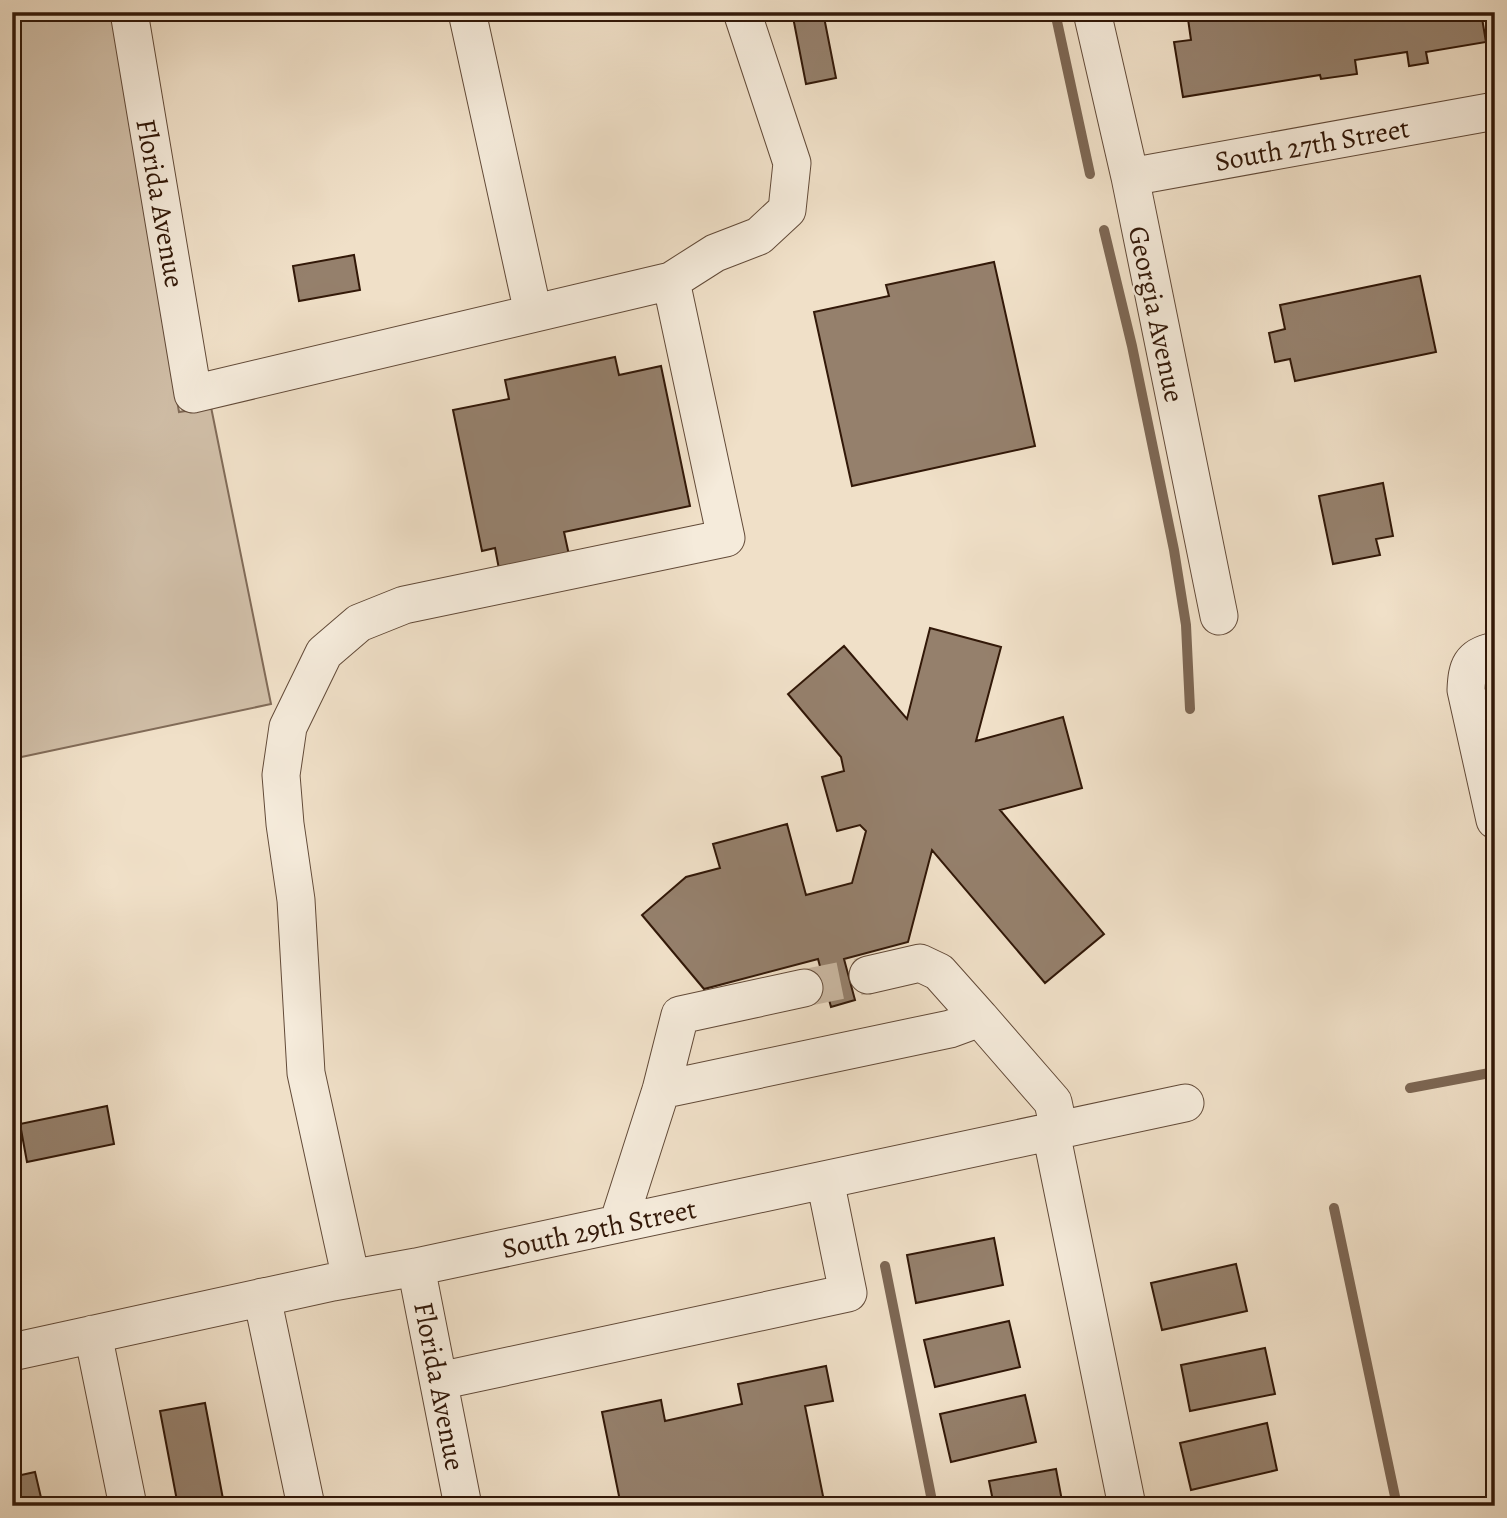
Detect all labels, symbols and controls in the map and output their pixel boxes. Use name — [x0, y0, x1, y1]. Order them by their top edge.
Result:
street label: South 27th Street — [1212, 109, 1412, 181]
street label: Florida Avenue — [126, 116, 194, 291]
street label: Georgia Avenue — [1119, 223, 1193, 406]
street label: South 29th Street — [499, 1190, 700, 1268]
street label: Florida Avenue — [404, 1299, 474, 1474]

